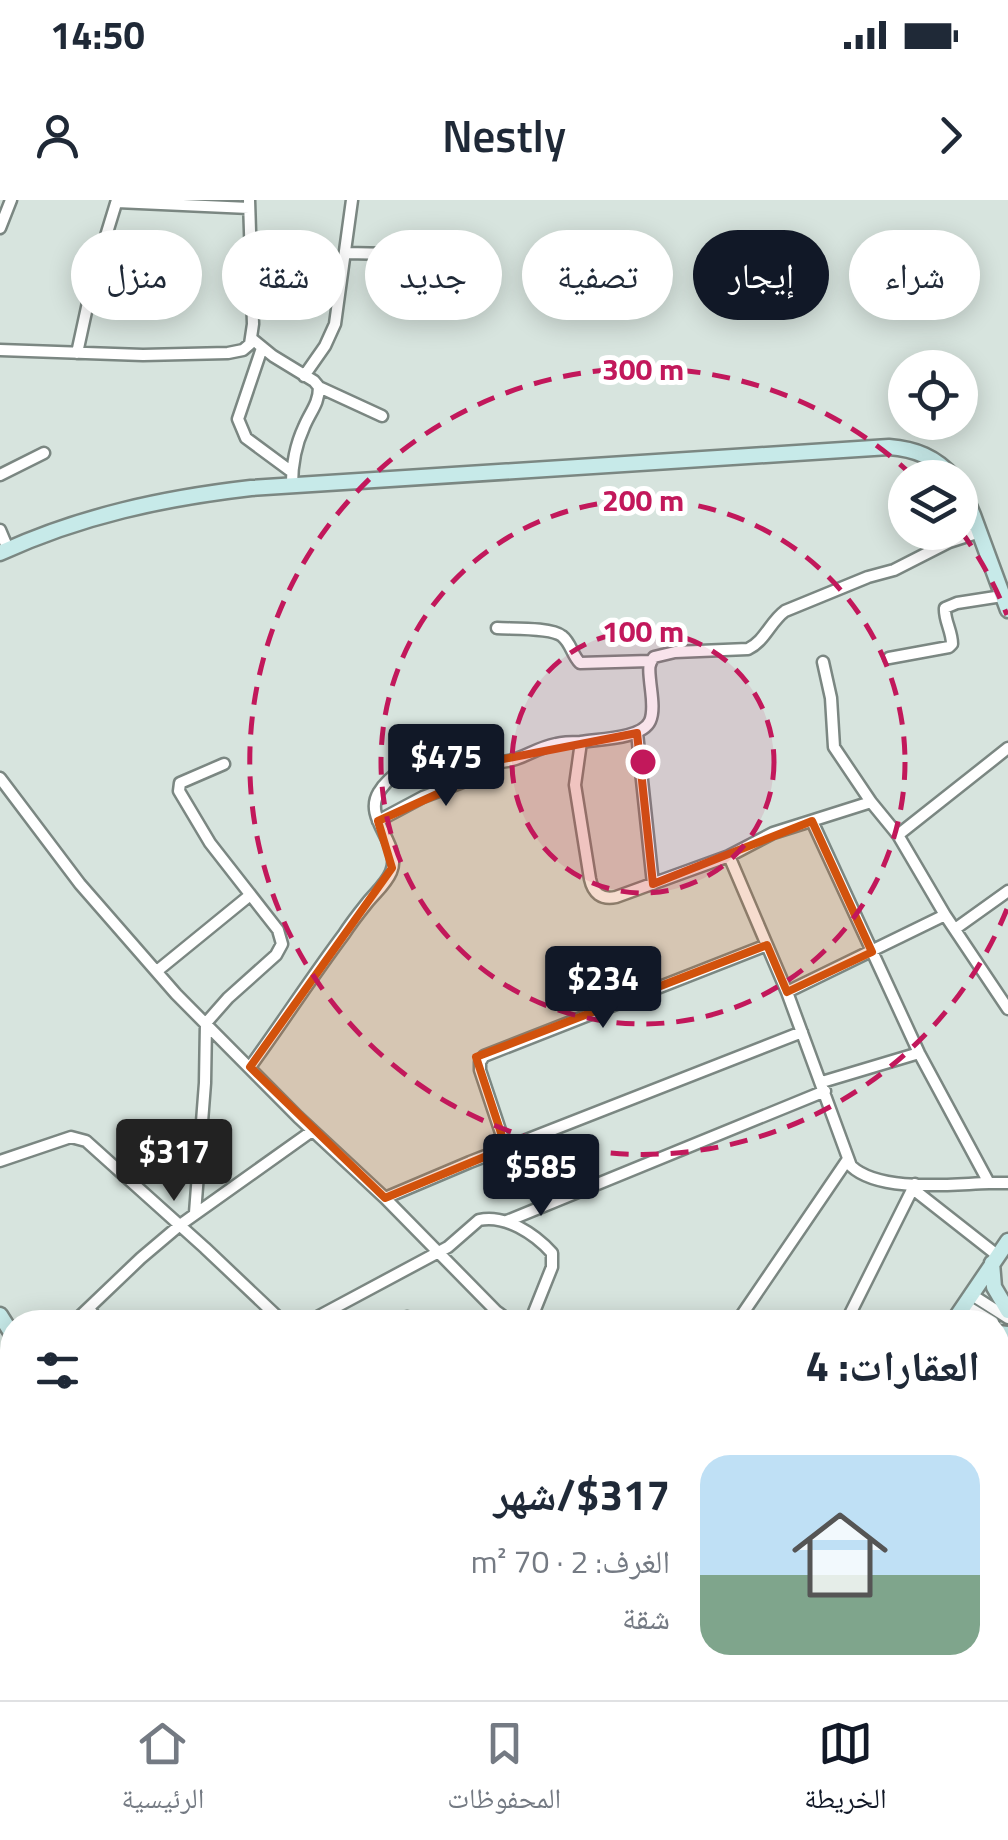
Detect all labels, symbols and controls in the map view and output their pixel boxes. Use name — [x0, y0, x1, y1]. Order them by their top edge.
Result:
text: 14:50 — [50, 6, 145, 64]
text: Nestly — [442, 101, 566, 169]
icon: person — [30, 108, 85, 163]
icon: forward — [923, 108, 978, 163]
chip: منزل — [71, 230, 202, 320]
chip: شقة — [222, 230, 345, 320]
chip: جديد — [365, 230, 502, 320]
chip: تصفية — [522, 230, 673, 320]
chip: إيجار — [693, 230, 829, 320]
chip: شراء — [849, 230, 980, 320]
text: 300 m — [602, 346, 684, 392]
map controls — [888, 350, 978, 550]
button: locate — [888, 350, 978, 440]
button: layers — [888, 460, 978, 550]
text: 200 m — [602, 477, 684, 523]
text: 100 m — [602, 608, 684, 654]
pin: $475 — [387, 724, 505, 809]
text: $475 — [410, 732, 482, 780]
centre of rings — [625, 744, 661, 780]
pin: $234 — [544, 946, 662, 1031]
text: $234 — [567, 954, 639, 1002]
pin: $317 — [115, 1119, 233, 1204]
text: $317 — [138, 1127, 210, 1175]
pin: $585 — [482, 1134, 600, 1219]
text: $585 — [505, 1142, 577, 1190]
text: العقارات: 4 — [806, 1333, 980, 1397]
icon: filters — [30, 1343, 85, 1398]
text: $317/شهر — [494, 1462, 670, 1526]
icon: home — [780, 1495, 900, 1615]
text: الغرف: 2 · 70 m² — [471, 1537, 670, 1585]
text: شقة — [622, 1593, 670, 1641]
tab: الرئيسية — [121, 1716, 204, 1826]
tab: المحفوظات — [447, 1716, 561, 1826]
tab: الخريطة — [804, 1716, 887, 1826]

